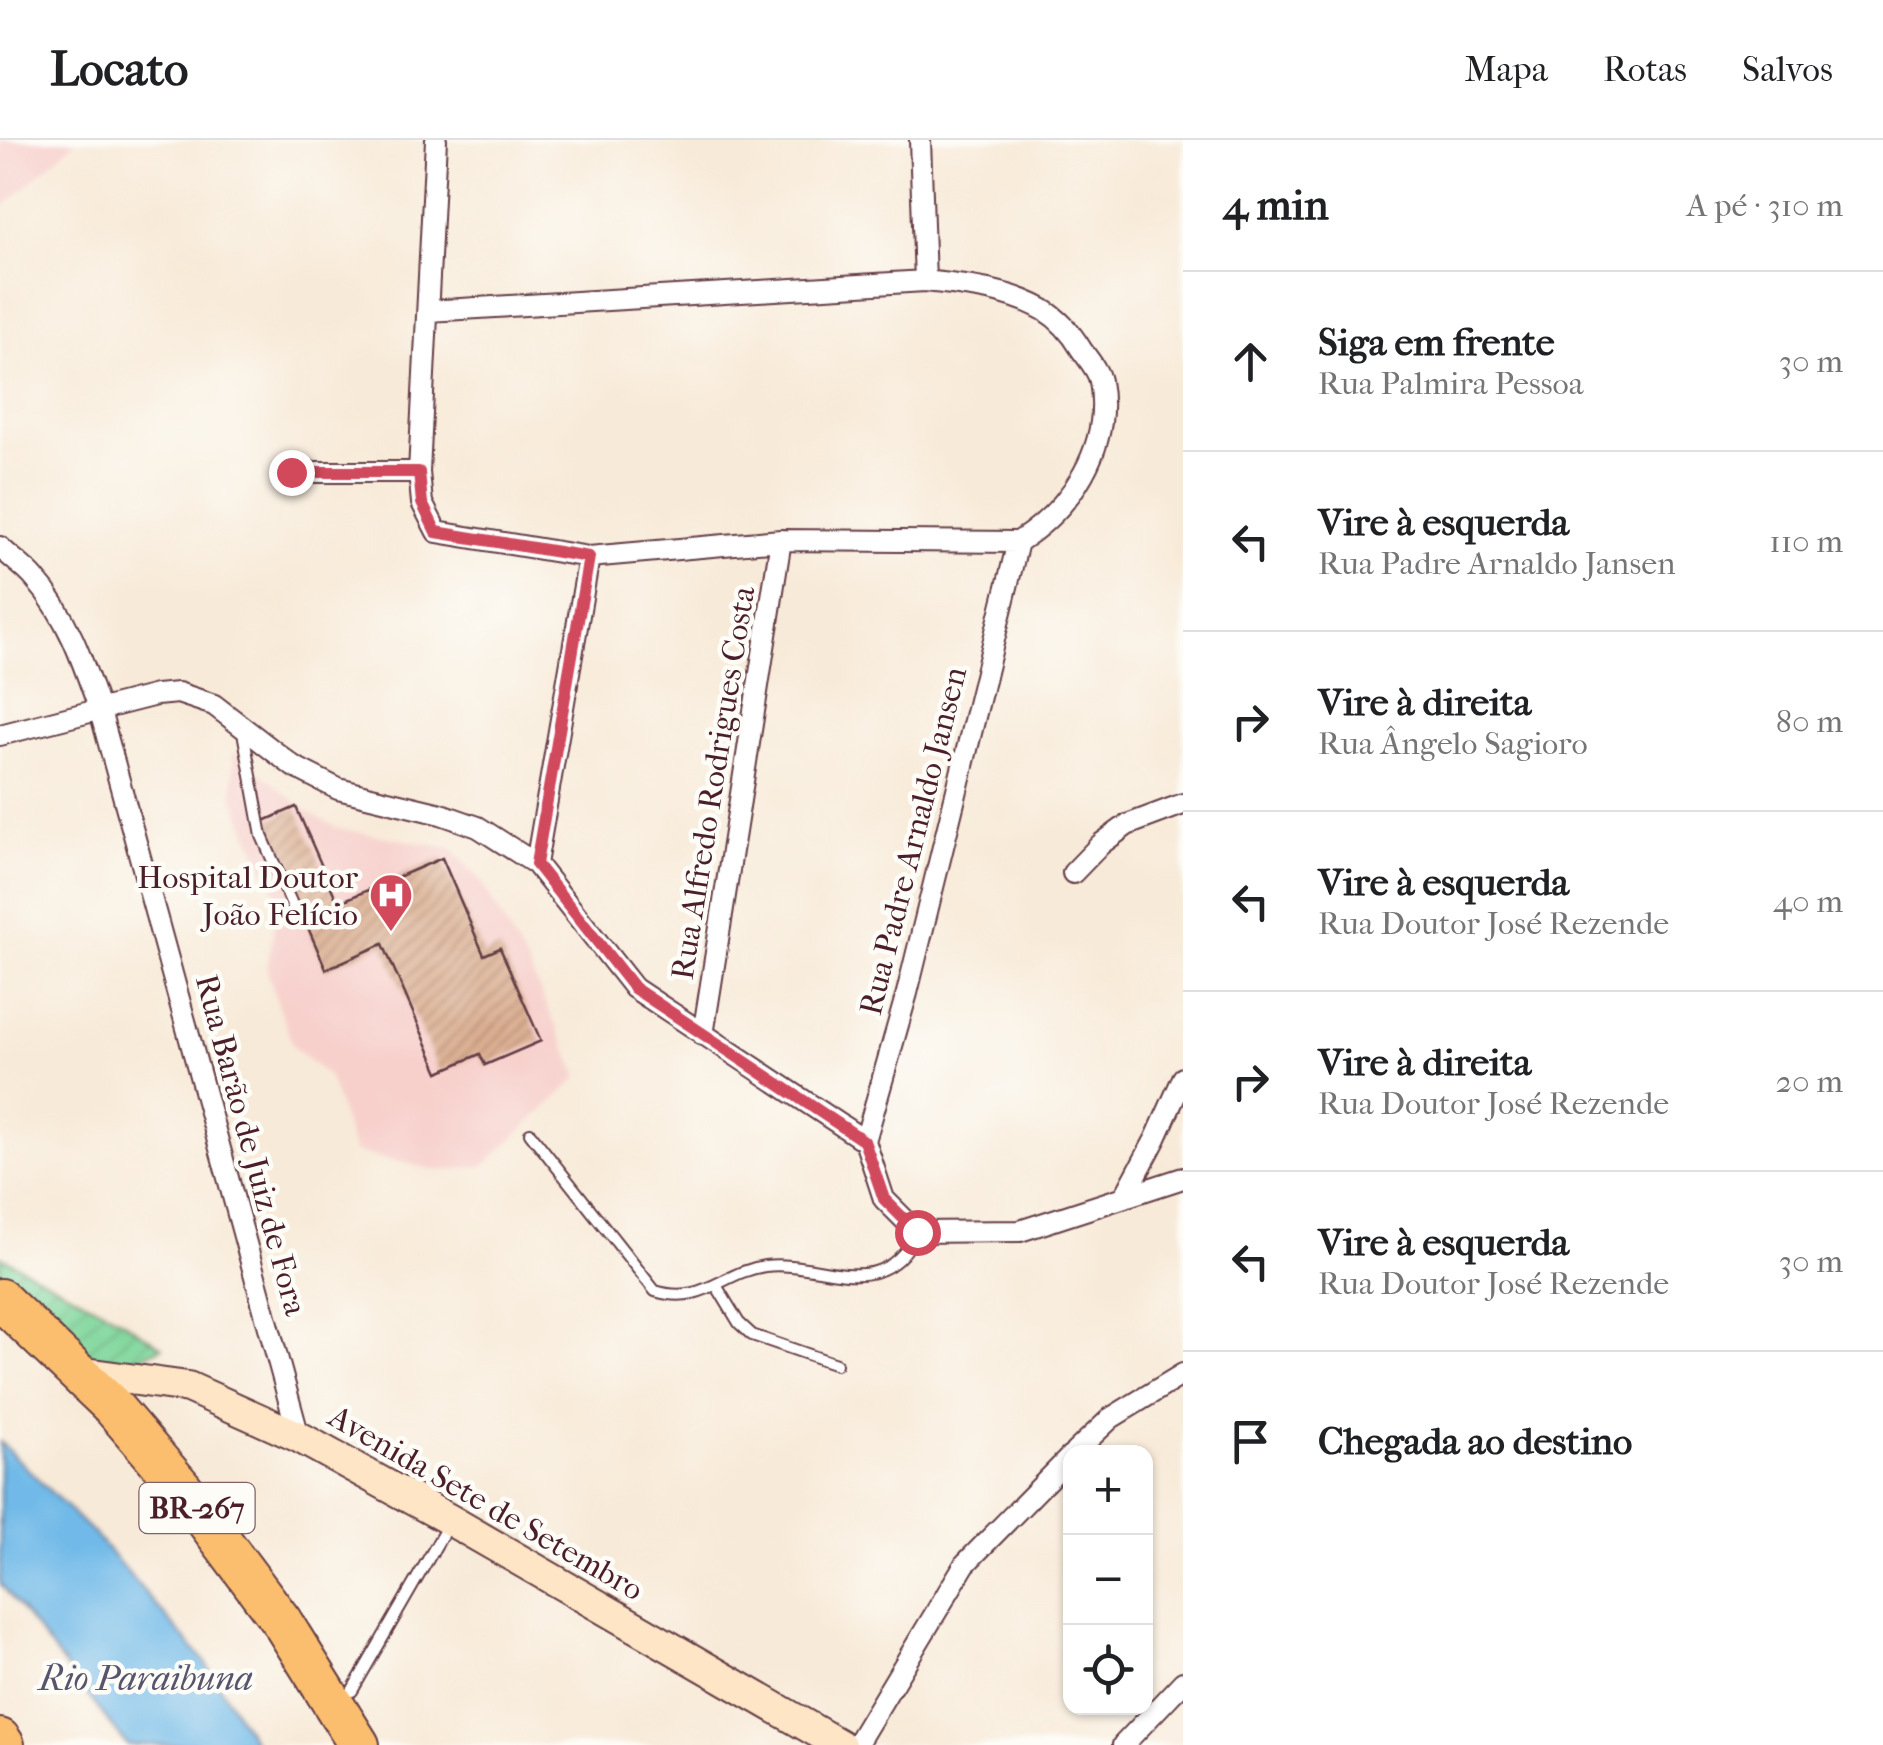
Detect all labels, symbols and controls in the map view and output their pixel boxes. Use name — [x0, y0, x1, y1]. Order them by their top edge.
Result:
text: Locato — [50, 41, 188, 97]
text: Mapa — [1465, 49, 1548, 90]
text: Rotas — [1603, 49, 1687, 90]
text: Salvos — [1742, 49, 1833, 90]
text: 4 min — [1223, 181, 1329, 230]
text: A pé · 310 m — [1687, 187, 1843, 224]
text: Siga em frente — [1318, 320, 1555, 365]
icon: ahead — [1223, 334, 1278, 389]
text: 30 m — [1779, 343, 1843, 380]
text: Rua Palmira Pessoa — [1318, 365, 1584, 402]
route end — [269, 450, 315, 496]
text: Vire à esquerda — [1318, 500, 1569, 545]
icon: left — [1223, 514, 1278, 569]
text: 110 m — [1769, 523, 1843, 560]
text: Rua Padre Arnaldo Jansen — [1318, 545, 1676, 582]
street label: Rua Alfredo Rodrigues Costa — [664, 583, 763, 982]
street label: Rua Padre Arnaldo Jansen — [852, 663, 974, 1019]
text: Vire à direita — [1318, 680, 1531, 725]
icon: right — [1223, 694, 1278, 749]
text: 80 m — [1776, 703, 1843, 740]
text: Rua Ângelo Sagioro — [1318, 725, 1588, 762]
place label: Hospital Doutor João Felício — [137, 859, 358, 933]
text: Vire à esquerda — [1318, 860, 1569, 905]
hospital icon: Hospital Doutor João Felício — [368, 872, 414, 933]
icon: left — [1223, 874, 1278, 929]
text: 40 m — [1773, 883, 1843, 920]
text: Rua Doutor José Rezende — [1318, 905, 1669, 942]
street label: Rua Barão de Juiz de Fora — [188, 971, 315, 1321]
text: Vire à direita — [1318, 1040, 1531, 1085]
icon: right — [1223, 1054, 1278, 1109]
text: 20 m — [1775, 1063, 1843, 1100]
text: Rua Doutor José Rezende — [1318, 1085, 1669, 1122]
route start — [895, 1210, 941, 1256]
text: Vire à esquerda — [1318, 1220, 1569, 1265]
icon: left — [1223, 1234, 1278, 1289]
text: 30 m — [1779, 1243, 1843, 1280]
text: Rua Doutor José Rezende — [1318, 1265, 1669, 1302]
street label: Avenida Sete de Setembro — [320, 1397, 650, 1608]
icon: arrive — [1223, 1414, 1278, 1469]
text: Chegada ao destino — [1318, 1419, 1632, 1464]
map controls — [1063, 1445, 1153, 1715]
button: + — [1063, 1445, 1153, 1535]
road number: BR-267 — [140, 1483, 254, 1533]
button: − — [1063, 1535, 1153, 1625]
button: locate — [1063, 1625, 1153, 1715]
water label: Rio Paraibuna — [37, 1658, 253, 1699]

